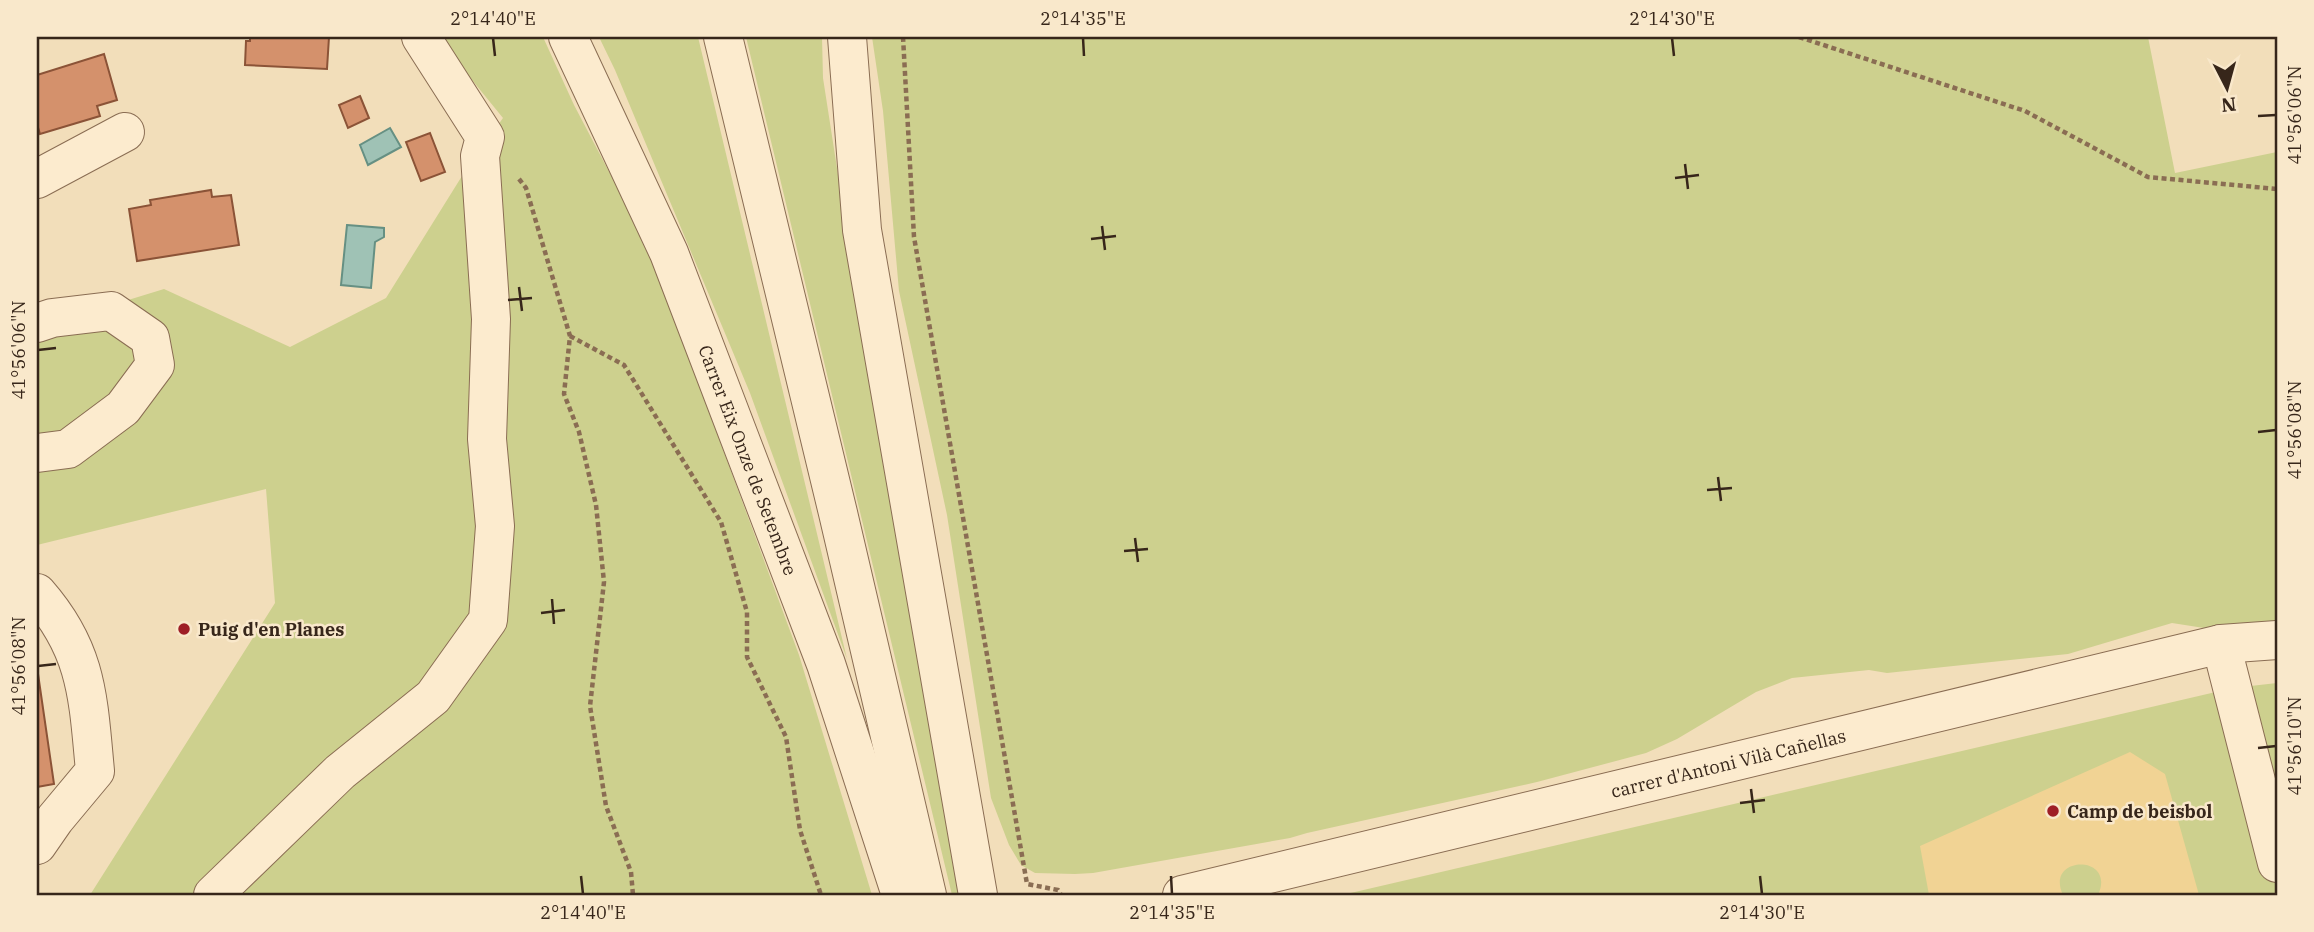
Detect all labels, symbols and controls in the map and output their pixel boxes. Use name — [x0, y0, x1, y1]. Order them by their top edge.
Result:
text: 2°14'40"E — [450, 7, 536, 30]
text: 2°14'35"E — [1040, 7, 1126, 30]
text: 2°14'30"E — [1629, 7, 1715, 30]
north arrow — [2192, 52, 2262, 122]
text: 41°56'06"N — [2283, 66, 2306, 165]
text: N — [2220, 92, 2238, 118]
text: 41°56'06"N — [7, 301, 30, 400]
street label: Carrer Eix Onze de Setembre — [694, 342, 802, 578]
text: 41°56'08"N — [2283, 381, 2306, 480]
text: 41°56'08"N — [7, 617, 30, 716]
place label: Puig d'en Planes — [198, 618, 344, 641]
marker: Puig d'en Planes — [176, 621, 192, 637]
text: 41°56'10"N — [2283, 697, 2306, 796]
street label: carrer d'Antoni Vilà Cañellas — [1608, 724, 1848, 802]
place label: Camp de beisbol — [2067, 800, 2212, 823]
marker: Camp de beisbol — [2045, 803, 2061, 819]
text: 2°14'40"E — [540, 901, 626, 924]
text: 2°14'35"E — [1129, 901, 1215, 924]
text: 2°14'30"E — [1719, 901, 1805, 924]

